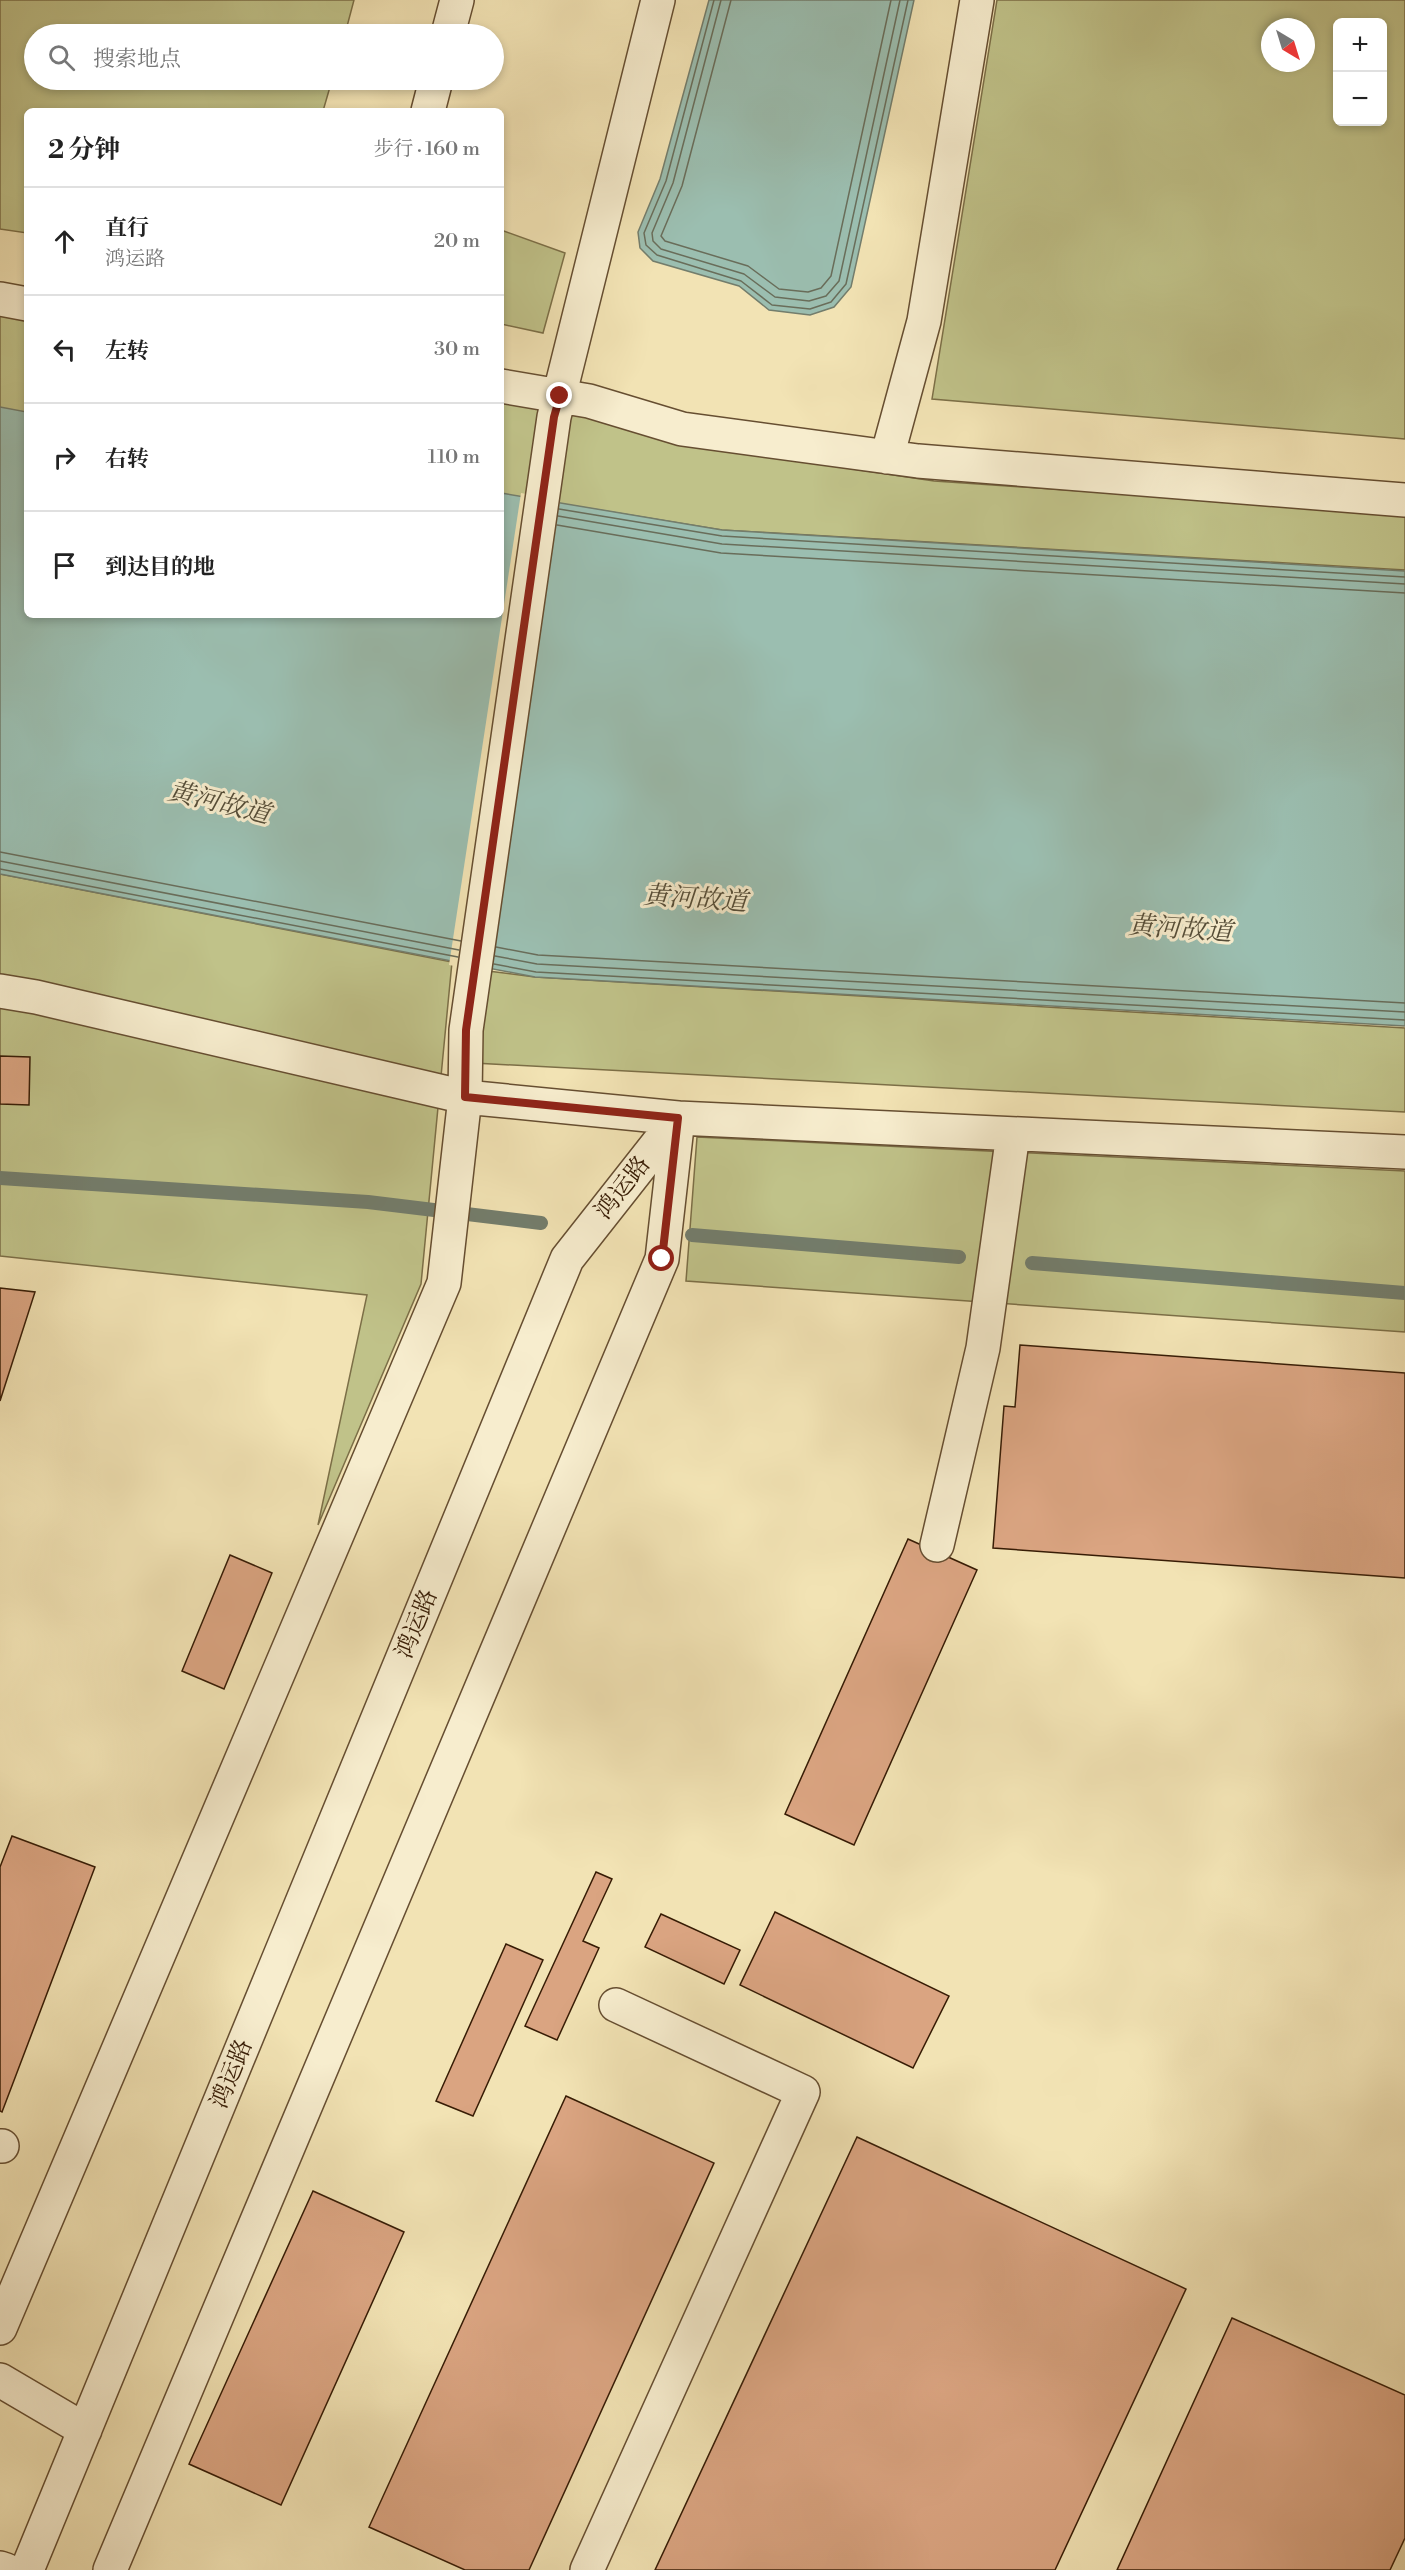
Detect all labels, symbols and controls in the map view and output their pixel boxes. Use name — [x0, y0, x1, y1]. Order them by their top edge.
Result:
north arrow — [1261, 18, 1315, 72]
map controls — [1333, 18, 1387, 126]
button: + — [1333, 18, 1387, 72]
search box — [24, 24, 504, 90]
icon: search — [45, 41, 78, 74]
text: 搜索地点 — [93, 46, 181, 73]
button: − — [1333, 72, 1387, 126]
text: 2 分钟 — [48, 134, 120, 166]
text: 步行 · 160 m — [374, 137, 480, 162]
text: 直行 — [105, 215, 149, 242]
icon: ahead — [48, 225, 81, 258]
text: 20 m — [434, 229, 480, 254]
text: 鸿运路 — [105, 247, 165, 272]
icon: left — [48, 333, 81, 366]
text: 30 m — [434, 337, 480, 362]
text: 左转 — [105, 338, 149, 365]
route end — [546, 382, 572, 408]
icon: right — [48, 441, 81, 474]
text: 110 m — [428, 445, 480, 470]
text: 右转 — [105, 446, 149, 473]
icon: arrive — [48, 549, 81, 582]
text: 到达目的地 — [105, 554, 215, 581]
water label: 黄河故道 — [165, 775, 277, 832]
water label: 黄河故道 — [642, 879, 752, 919]
water label: 黄河故道 — [1127, 909, 1237, 949]
street label: 鸿运路 — [589, 1150, 657, 1226]
route start — [648, 1245, 674, 1271]
street label: 鸿运路 — [390, 1585, 444, 1663]
street label: 鸿运路 — [205, 2035, 259, 2113]

